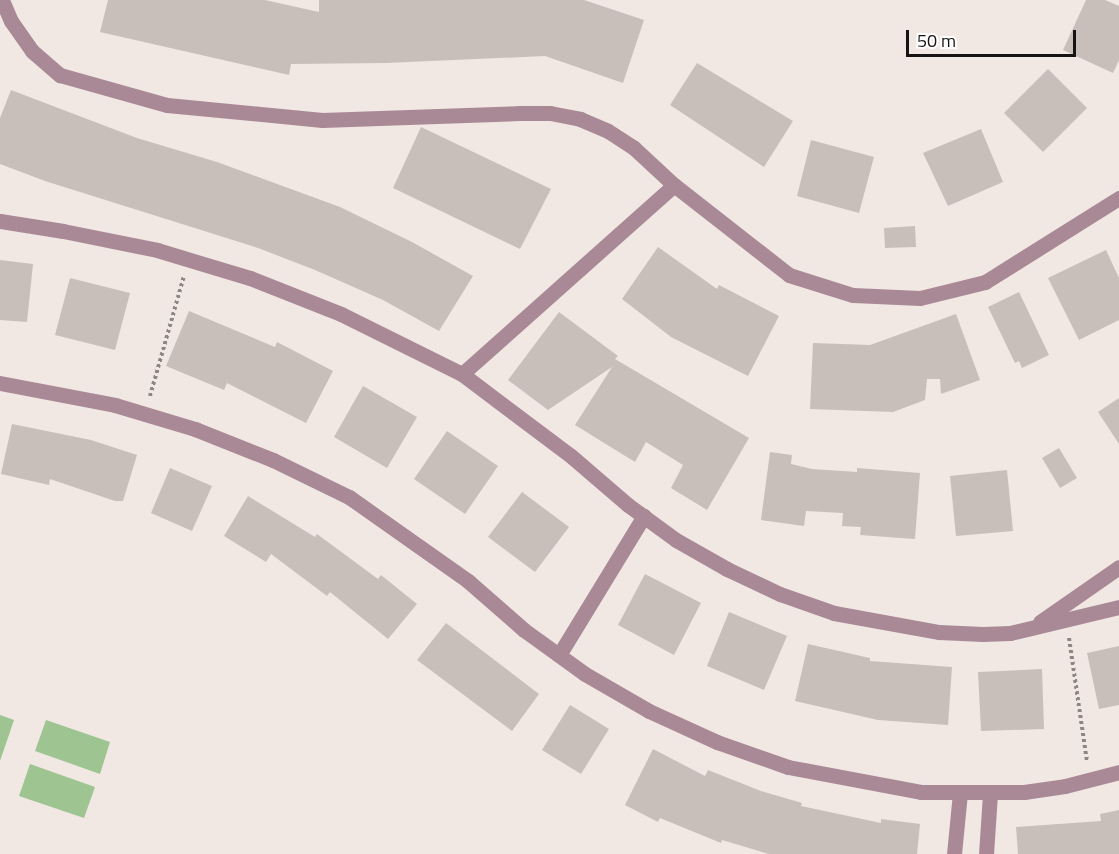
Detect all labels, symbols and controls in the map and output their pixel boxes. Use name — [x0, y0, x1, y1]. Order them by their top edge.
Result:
scale bar — [909, 18, 1078, 56]
text: 50 m — [917, 27, 956, 54]

